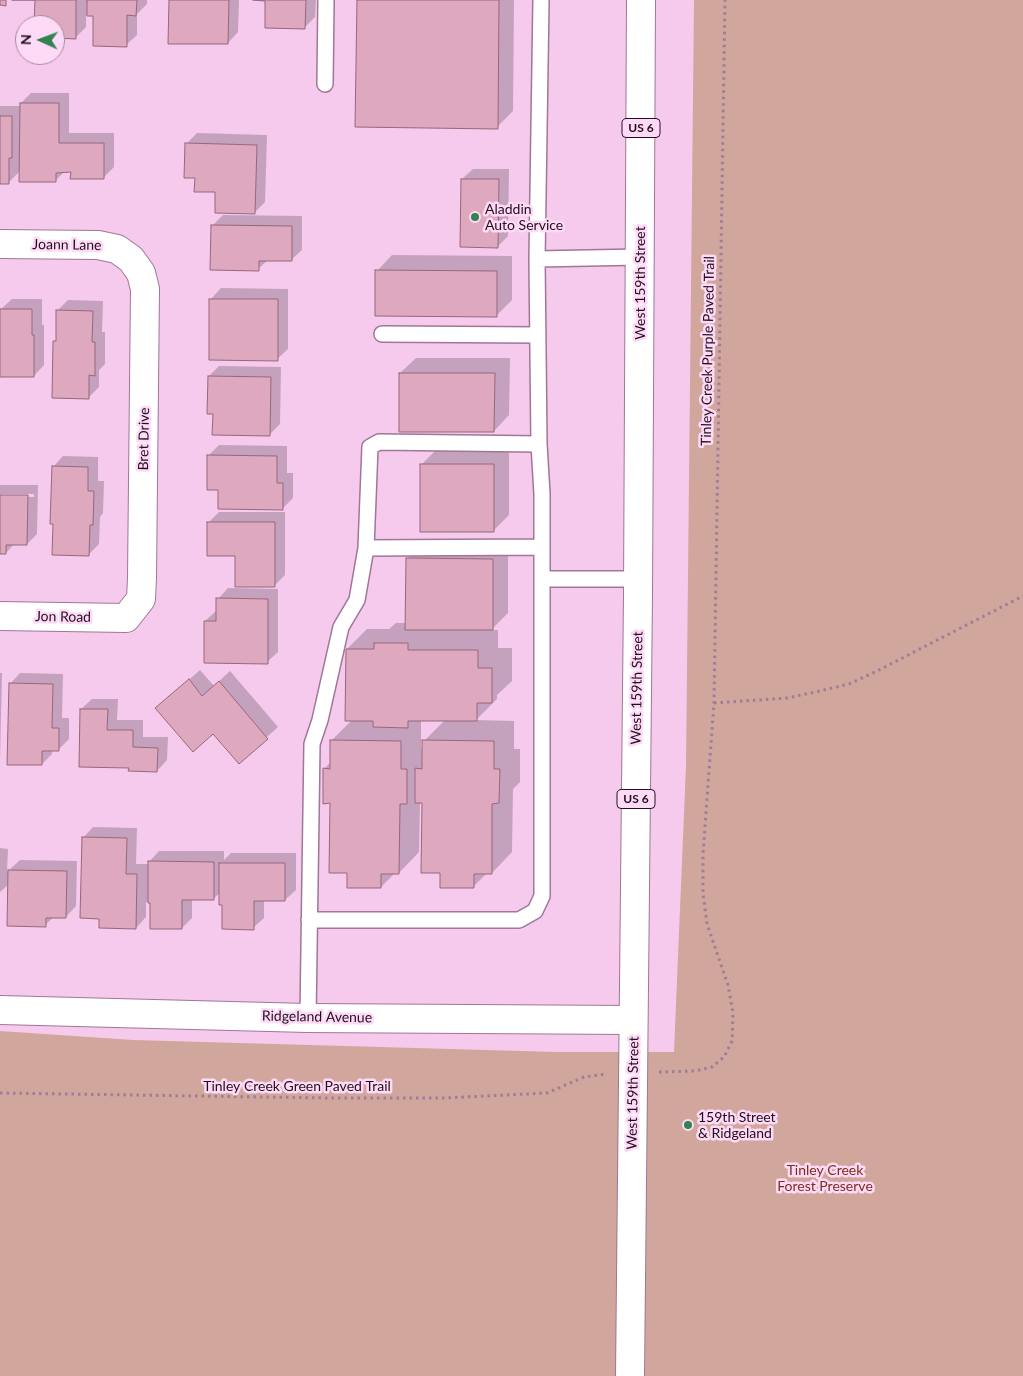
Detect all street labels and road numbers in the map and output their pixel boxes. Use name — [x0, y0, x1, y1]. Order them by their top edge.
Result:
road number: US 6 — [622, 119, 660, 138]
street label: West 159th Street — [632, 226, 648, 340]
street label: Joann Lane — [32, 236, 102, 254]
street label: Tinley Creek Purple Paved Trail — [698, 256, 718, 446]
street label: Bret Drive — [135, 407, 153, 471]
street label: Jon Road — [35, 608, 91, 626]
street label: West 159th Street — [628, 631, 646, 745]
road number: US 6 — [617, 790, 655, 809]
street label: Ridgeland Avenue — [262, 1008, 372, 1026]
street label: West 159th Street — [624, 1036, 642, 1150]
street label: Tinley Creek Green Paved Trail — [203, 1078, 391, 1094]

